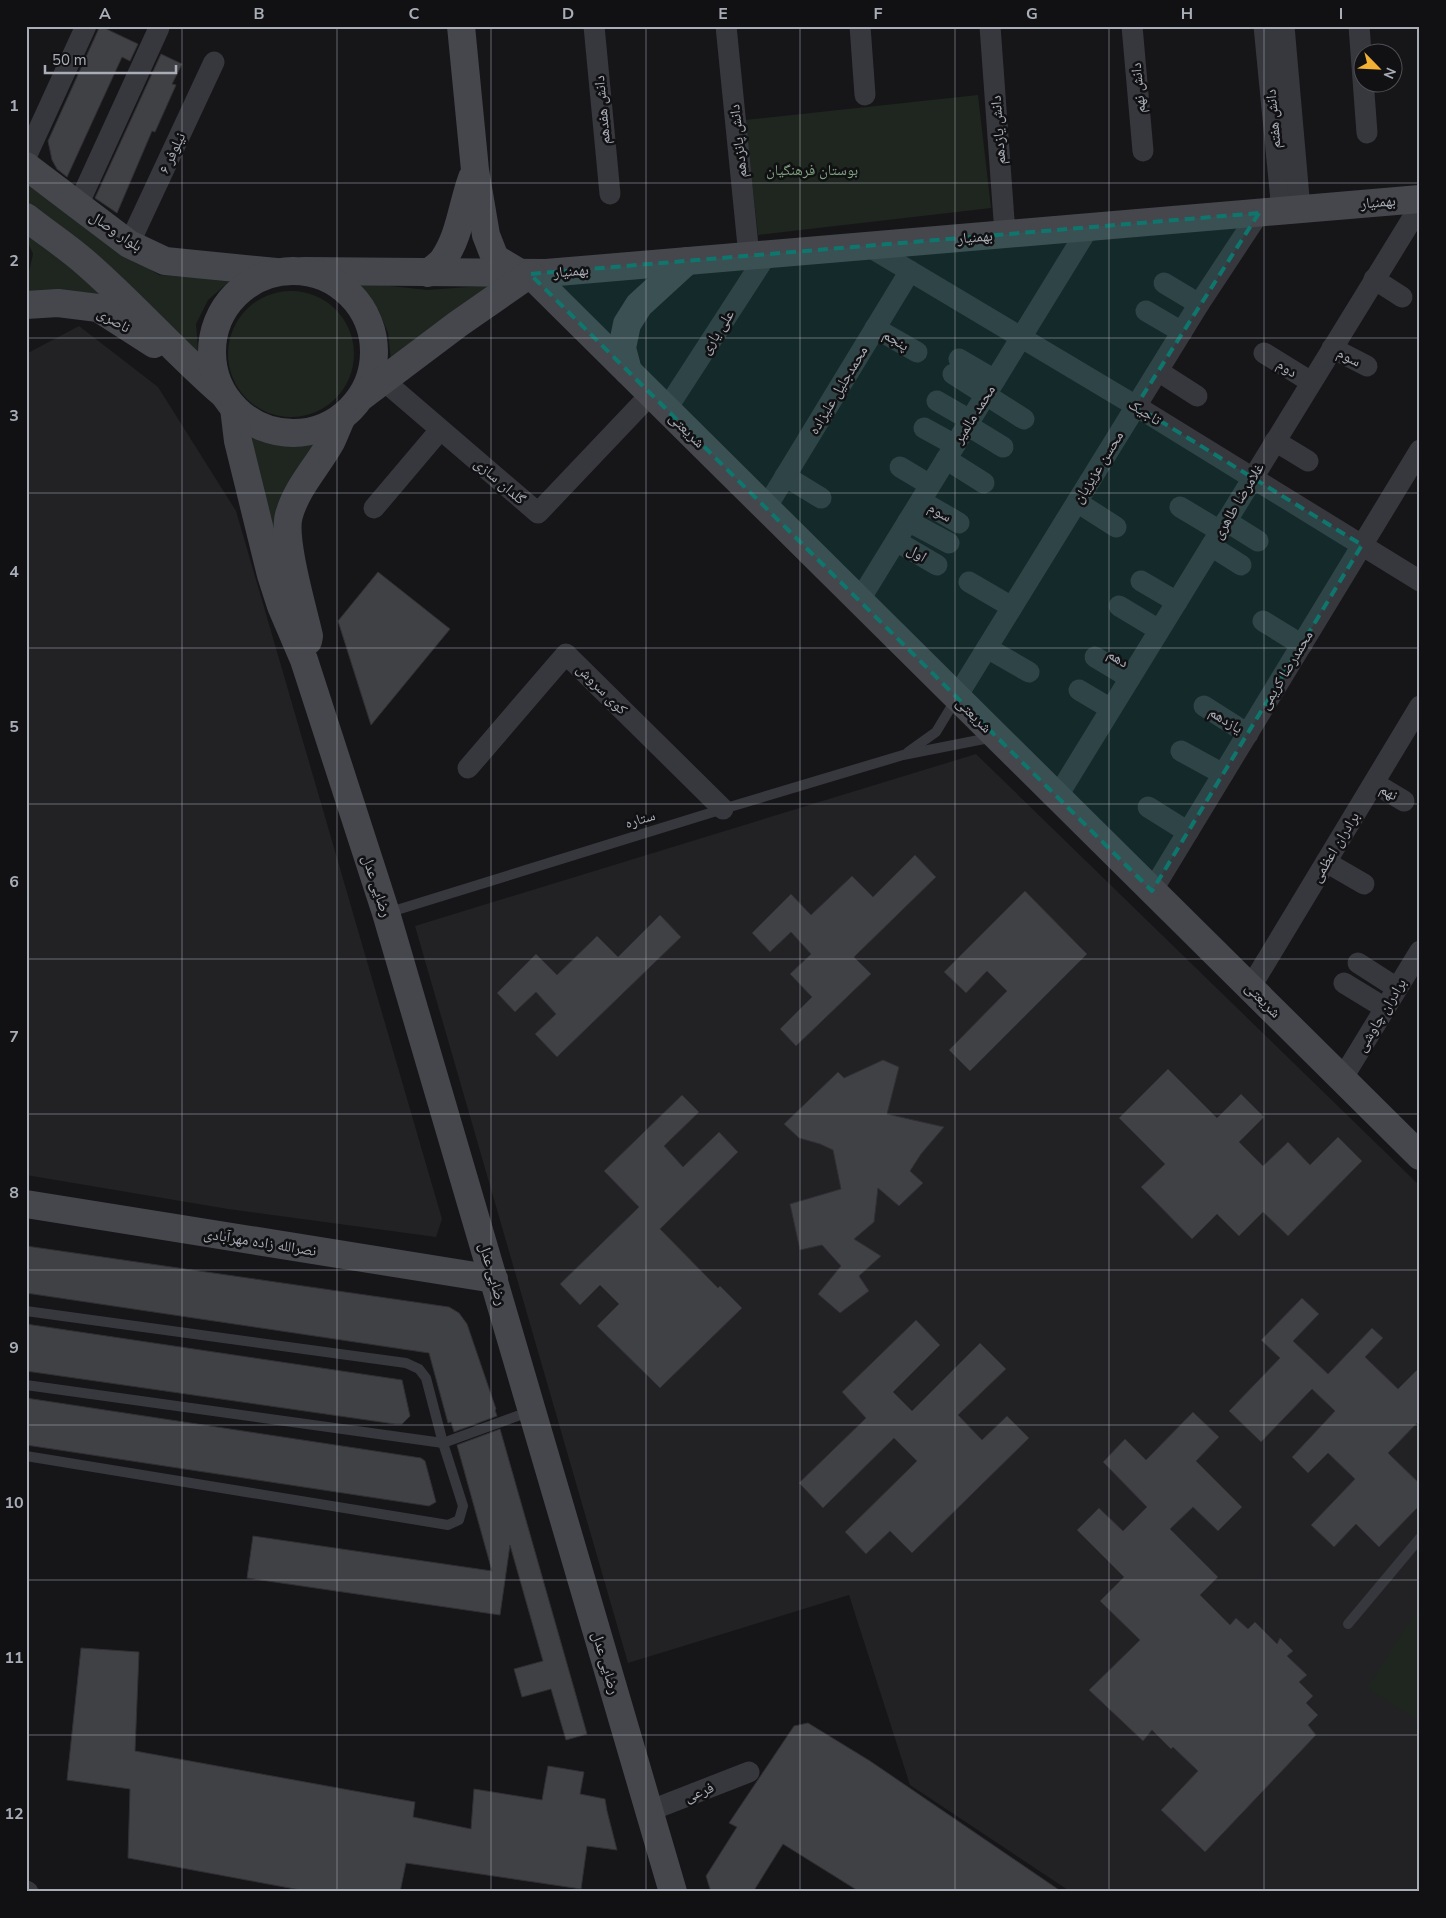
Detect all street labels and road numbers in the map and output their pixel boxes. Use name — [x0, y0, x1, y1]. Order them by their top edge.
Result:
street label: دانش نهم — [1126, 62, 1150, 114]
street label: دانش هفدهم — [589, 75, 615, 145]
street label: دانش هفتم — [1260, 88, 1286, 150]
street label: دانش یازدهم — [986, 95, 1010, 165]
street label: دانش پانزدهم — [724, 103, 752, 179]
street label: نیلوفر ۶ — [154, 129, 190, 177]
street label: بهمنیار — [1358, 190, 1397, 214]
street label: بلوار وصال — [86, 206, 146, 256]
street label: بهمنیار — [955, 225, 994, 249]
street label: بهمنیار — [551, 259, 590, 283]
street label: ناصری — [94, 303, 134, 337]
street label: علی یاری — [695, 305, 739, 358]
street label: پنجم — [879, 324, 913, 356]
street label: محمدجلیل علیزاده — [804, 342, 872, 438]
street label: سوم — [1334, 343, 1364, 371]
street label: دوم — [1273, 354, 1301, 382]
street label: محمد مالمیر — [948, 381, 1000, 448]
street label: تاجیک — [1125, 394, 1166, 430]
street label: شریعتی — [665, 408, 709, 452]
street label: محسن عزیزیان — [1068, 427, 1128, 507]
street label: گلدان سازی — [470, 453, 530, 509]
street label: غلامرضا طاهری — [1207, 459, 1269, 543]
street label: سوم — [925, 497, 956, 527]
street label: اول — [903, 539, 931, 567]
street label: محمدرضا کریمی — [1254, 626, 1318, 713]
street label: دهم — [1103, 644, 1133, 672]
street label: کوی سروش — [572, 659, 632, 719]
street label: شریعتی — [952, 693, 996, 737]
street label: یازدهم — [1205, 702, 1247, 738]
street label: نهم — [1376, 779, 1402, 805]
street label: ستاره — [622, 805, 658, 833]
street label: برادران اعظمی — [1306, 808, 1364, 886]
street label: رضایی عدل — [358, 852, 397, 920]
street label: برادران چاوشی — [1351, 974, 1411, 1056]
street label: شریعتی — [1241, 978, 1285, 1022]
street label: نصرالله زاده مهرآبادی — [202, 1223, 318, 1261]
street label: رضایی عدل — [475, 1240, 512, 1308]
street label: رضایی عدل — [588, 1629, 625, 1697]
street label: فرعی — [681, 1777, 717, 1807]

